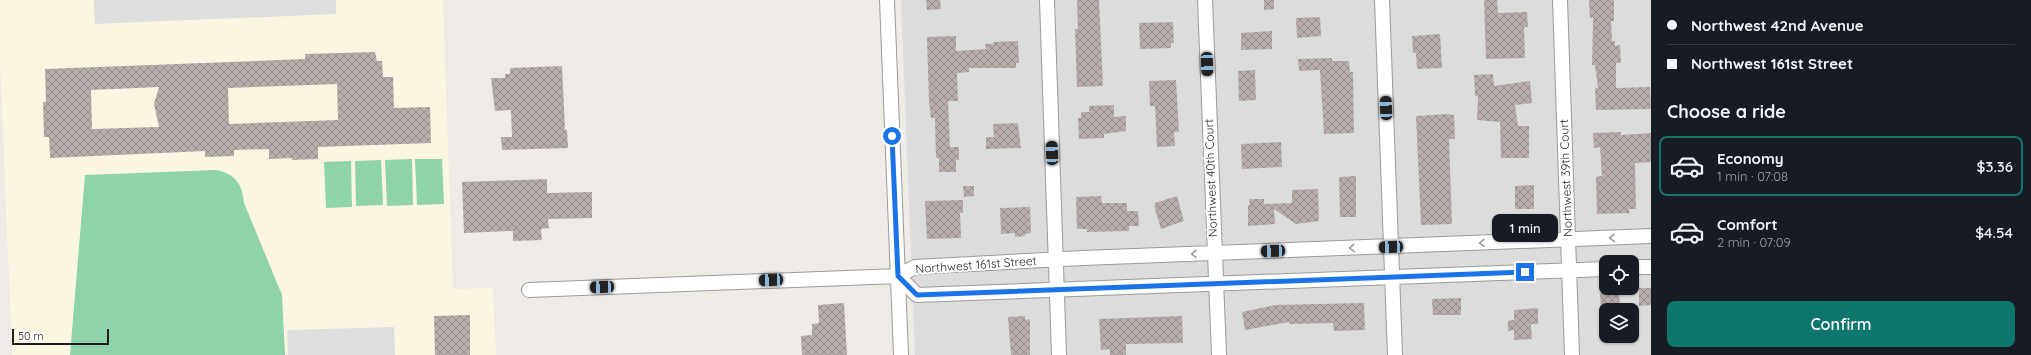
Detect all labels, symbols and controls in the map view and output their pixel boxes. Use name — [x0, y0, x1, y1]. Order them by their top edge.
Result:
text: Northwest 42nd Avenue — [1691, 16, 1864, 35]
car — [1201, 52, 1213, 76]
text: Northwest 161st Street — [1691, 54, 1853, 73]
car — [1380, 96, 1392, 120]
text: Choose a ride — [1667, 100, 1786, 123]
street label: Northwest 40th Court — [1201, 119, 1220, 237]
street label: Northwest 39th Court — [1556, 119, 1575, 237]
route start — [883, 127, 901, 145]
car — [1046, 141, 1058, 165]
icon: car — [1669, 148, 1705, 184]
text: Economy — [1717, 149, 1784, 168]
text: $3.36 — [1977, 157, 2013, 176]
text: 1 min · 07:08 — [1717, 168, 1788, 184]
callout: 1 min — [1492, 214, 1558, 242]
icon: car — [1669, 214, 1705, 250]
text: Comfort — [1717, 215, 1778, 234]
text: 1 min — [1509, 220, 1541, 236]
text: $4.54 — [1975, 223, 2013, 242]
one-way arrow — [1609, 234, 1615, 242]
text: 2 min · 07:09 — [1717, 234, 1791, 250]
one-way arrow — [1479, 239, 1485, 247]
car — [1379, 241, 1403, 253]
one-way arrow — [1349, 244, 1355, 252]
car — [1261, 245, 1285, 257]
one-way arrow — [1191, 250, 1197, 258]
street label: Northwest 161st Street — [915, 253, 1037, 276]
map controls — [1599, 255, 1639, 343]
button: locate — [1599, 255, 1639, 295]
route end — [1516, 263, 1534, 281]
car — [759, 274, 783, 286]
car — [590, 281, 614, 293]
button: Confirm — [1667, 301, 2015, 347]
button: layers — [1599, 303, 1639, 343]
scale bar — [12, 327, 109, 346]
text: 50 m — [18, 329, 44, 343]

